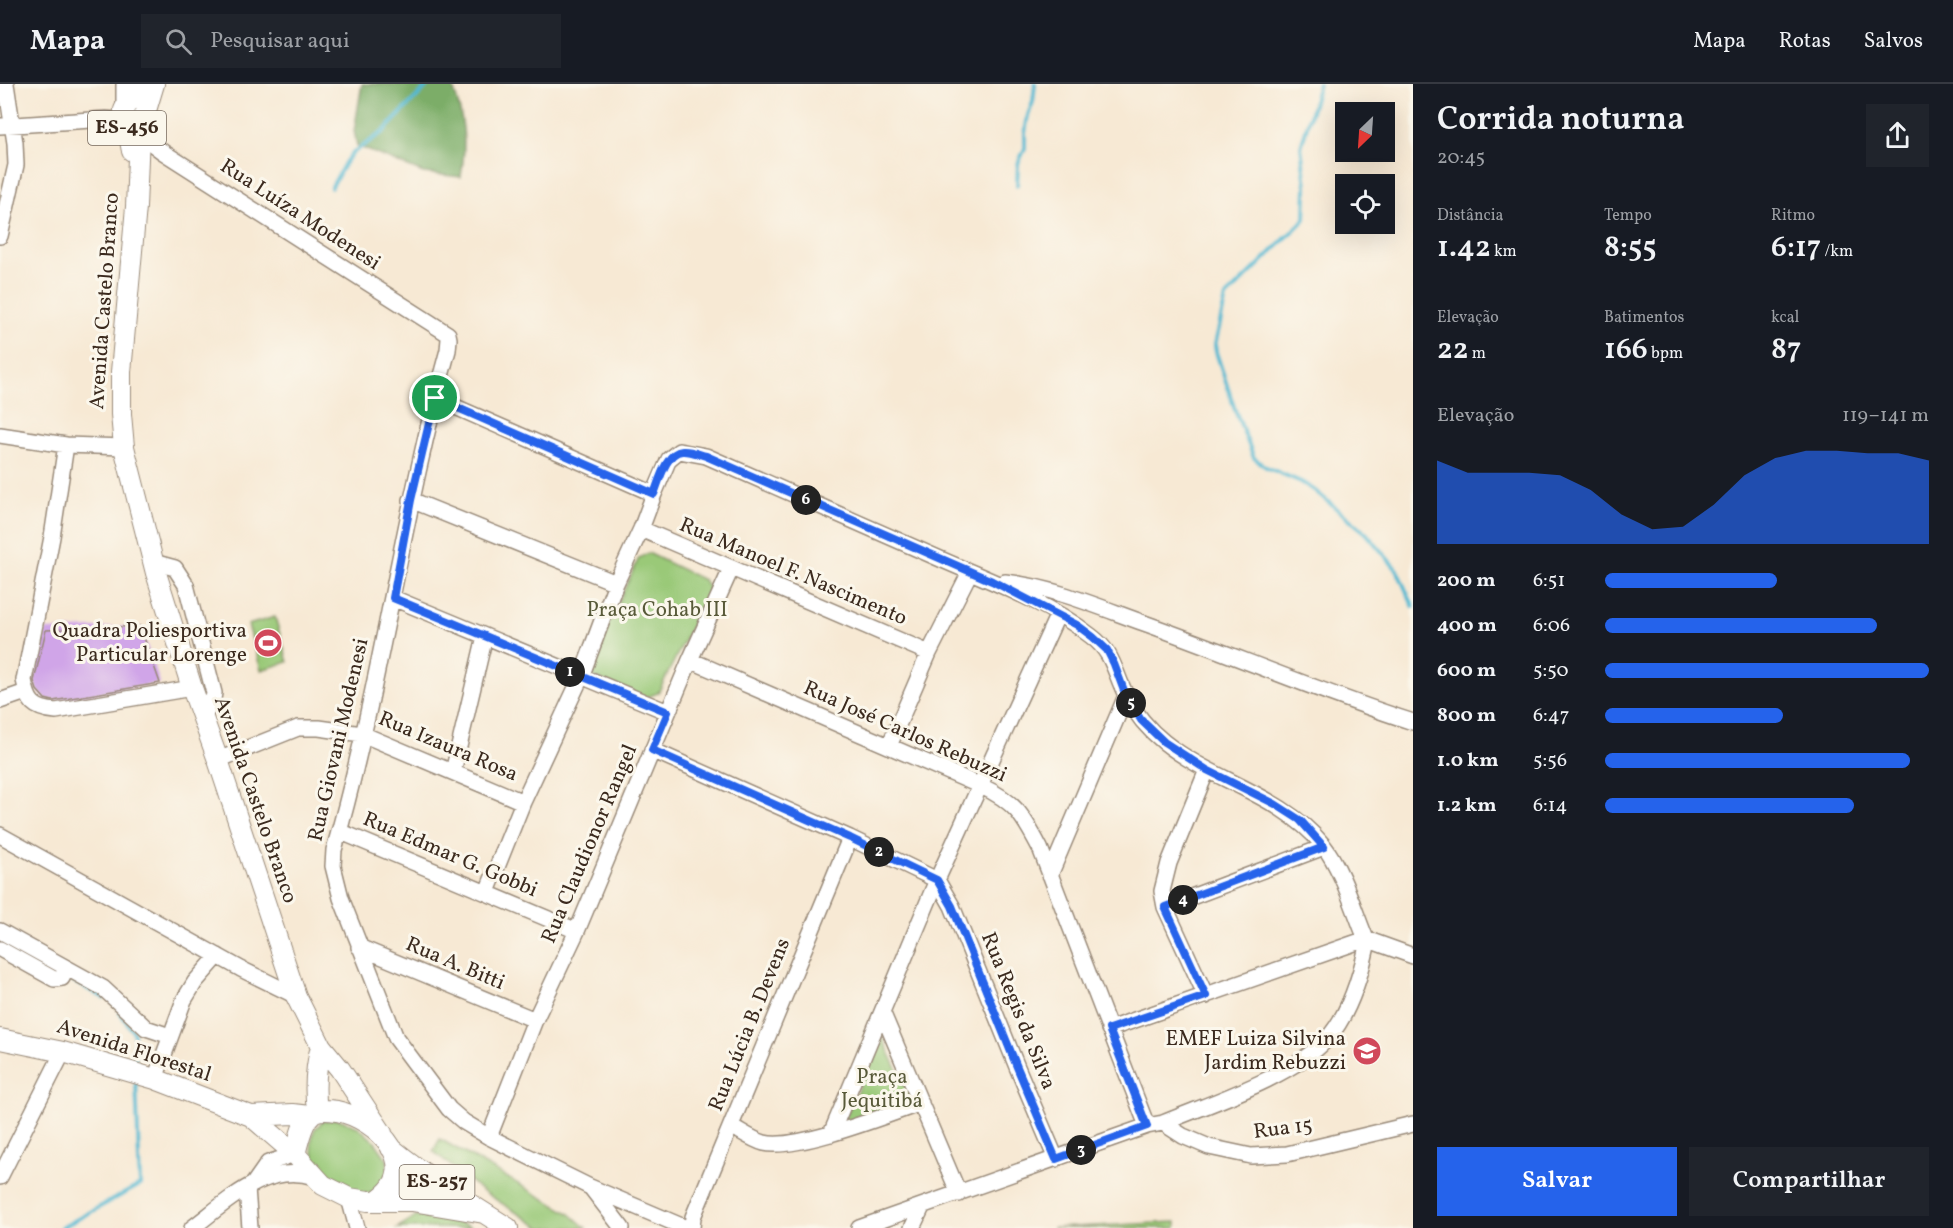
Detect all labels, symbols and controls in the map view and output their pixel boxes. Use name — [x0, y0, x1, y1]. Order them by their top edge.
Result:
search box — [141, 14, 561, 68]
text: Mapa — [30, 22, 105, 61]
icon: search — [162, 25, 195, 58]
text: Pesquisar aqui — [210, 26, 350, 57]
text: Mapa — [1693, 27, 1746, 56]
text: Rotas — [1779, 27, 1831, 56]
text: Salvos — [1864, 27, 1923, 56]
text: Corrida noturna — [1437, 98, 1685, 144]
north arrow — [1335, 102, 1395, 162]
map controls — [1335, 102, 1395, 234]
button: share — [1866, 104, 1929, 167]
road number: ES-456 — [88, 111, 166, 145]
text: 20:45 — [1437, 144, 1485, 172]
street label: Rua Luíza Modenesi — [214, 152, 386, 278]
button: locate — [1335, 174, 1395, 234]
street label: Avenida Castelo Branco — [83, 192, 127, 410]
text: Distância — [1437, 205, 1503, 227]
text: Tempo — [1604, 205, 1652, 227]
text: Ritmo — [1771, 205, 1815, 227]
text: 1.42 — [1437, 227, 1491, 269]
text: 8:55 — [1604, 227, 1657, 269]
text: 6:17 — [1771, 227, 1821, 269]
text: km — [1491, 241, 1517, 263]
text: /km — [1821, 241, 1853, 263]
text: Elevação — [1437, 307, 1499, 329]
text: Batimentos — [1604, 307, 1684, 329]
text: kcal — [1771, 307, 1799, 329]
text: 22 — [1437, 329, 1469, 371]
text: 166 — [1604, 329, 1648, 371]
text: 87 — [1771, 329, 1801, 371]
text: m — [1469, 343, 1486, 365]
text: bpm — [1648, 343, 1683, 365]
pin — [409, 372, 460, 423]
icon: arrive — [418, 381, 451, 414]
text: Elevação — [1437, 402, 1514, 430]
text: 119–141 m — [1842, 402, 1929, 430]
pin: 6 — [791, 485, 821, 515]
text: 6 — [802, 489, 810, 511]
street label: Rua Manoel F. Nascimento — [675, 511, 911, 633]
text: 200 m — [1437, 567, 1495, 595]
text: 6:51 — [1533, 567, 1565, 595]
park label: Praça Cohab III — [586, 596, 728, 625]
text: 400 m — [1437, 612, 1497, 640]
text: 6:06 — [1533, 612, 1570, 640]
place label: Quadra Poliesportiva Particular Lorenge — [53, 617, 247, 670]
sports icon: Quadra Poliesportiva Particular Lorenge — [252, 627, 284, 659]
street label: Rua Giovani Modenesi — [301, 635, 377, 845]
pin: 1 — [555, 657, 585, 687]
text: 600 m — [1437, 657, 1496, 685]
text: 5:50 — [1533, 657, 1569, 685]
text: 1 — [567, 661, 573, 683]
street label: Rua José Carlos Rebuzzi — [798, 674, 1012, 790]
pin: 5 — [1116, 688, 1146, 718]
text: 5 — [1127, 692, 1135, 714]
street label: Avenida Castelo Branco — [206, 693, 304, 907]
text: 800 m — [1437, 702, 1496, 730]
text: 6:47 — [1533, 702, 1569, 730]
street label: Rua Izaura Rosa — [374, 705, 522, 789]
street label: Rua Claudionor Rangel — [535, 740, 645, 948]
text: 1.0 km — [1437, 747, 1499, 775]
text: 5:56 — [1533, 747, 1567, 775]
text: 1.2 km — [1437, 792, 1497, 820]
text: 6:14 — [1533, 792, 1568, 820]
street label: Rua Edmar G. Gobbi — [358, 805, 542, 905]
pin: 2 — [864, 837, 894, 867]
text: 2 — [875, 841, 883, 863]
pin: 4 — [1168, 885, 1198, 915]
text: 4 — [1178, 889, 1188, 911]
street label: Rua Regis da Silva — [973, 928, 1063, 1094]
street label: Rua A. Bitti — [401, 930, 509, 998]
street label: Rua Lúcia B. Devens — [702, 934, 798, 1116]
street label: Avenida Florestal — [53, 1012, 215, 1090]
place label: EMEF Luiza Silvina Jardim Rebuzzi — [1166, 1025, 1346, 1078]
school or university icon: EMEF Luiza Silvina Jardim Rebuzzi — [1351, 1035, 1383, 1067]
park label: Praça Jequitibá — [841, 1063, 923, 1116]
street label: Rua 15 — [1252, 1111, 1314, 1147]
pin: 3 — [1066, 1135, 1096, 1165]
text: 3 — [1077, 1139, 1085, 1161]
button: Salvar — [1437, 1147, 1677, 1216]
button: Compartilhar — [1689, 1147, 1929, 1216]
road number: ES-257 — [400, 1165, 474, 1199]

